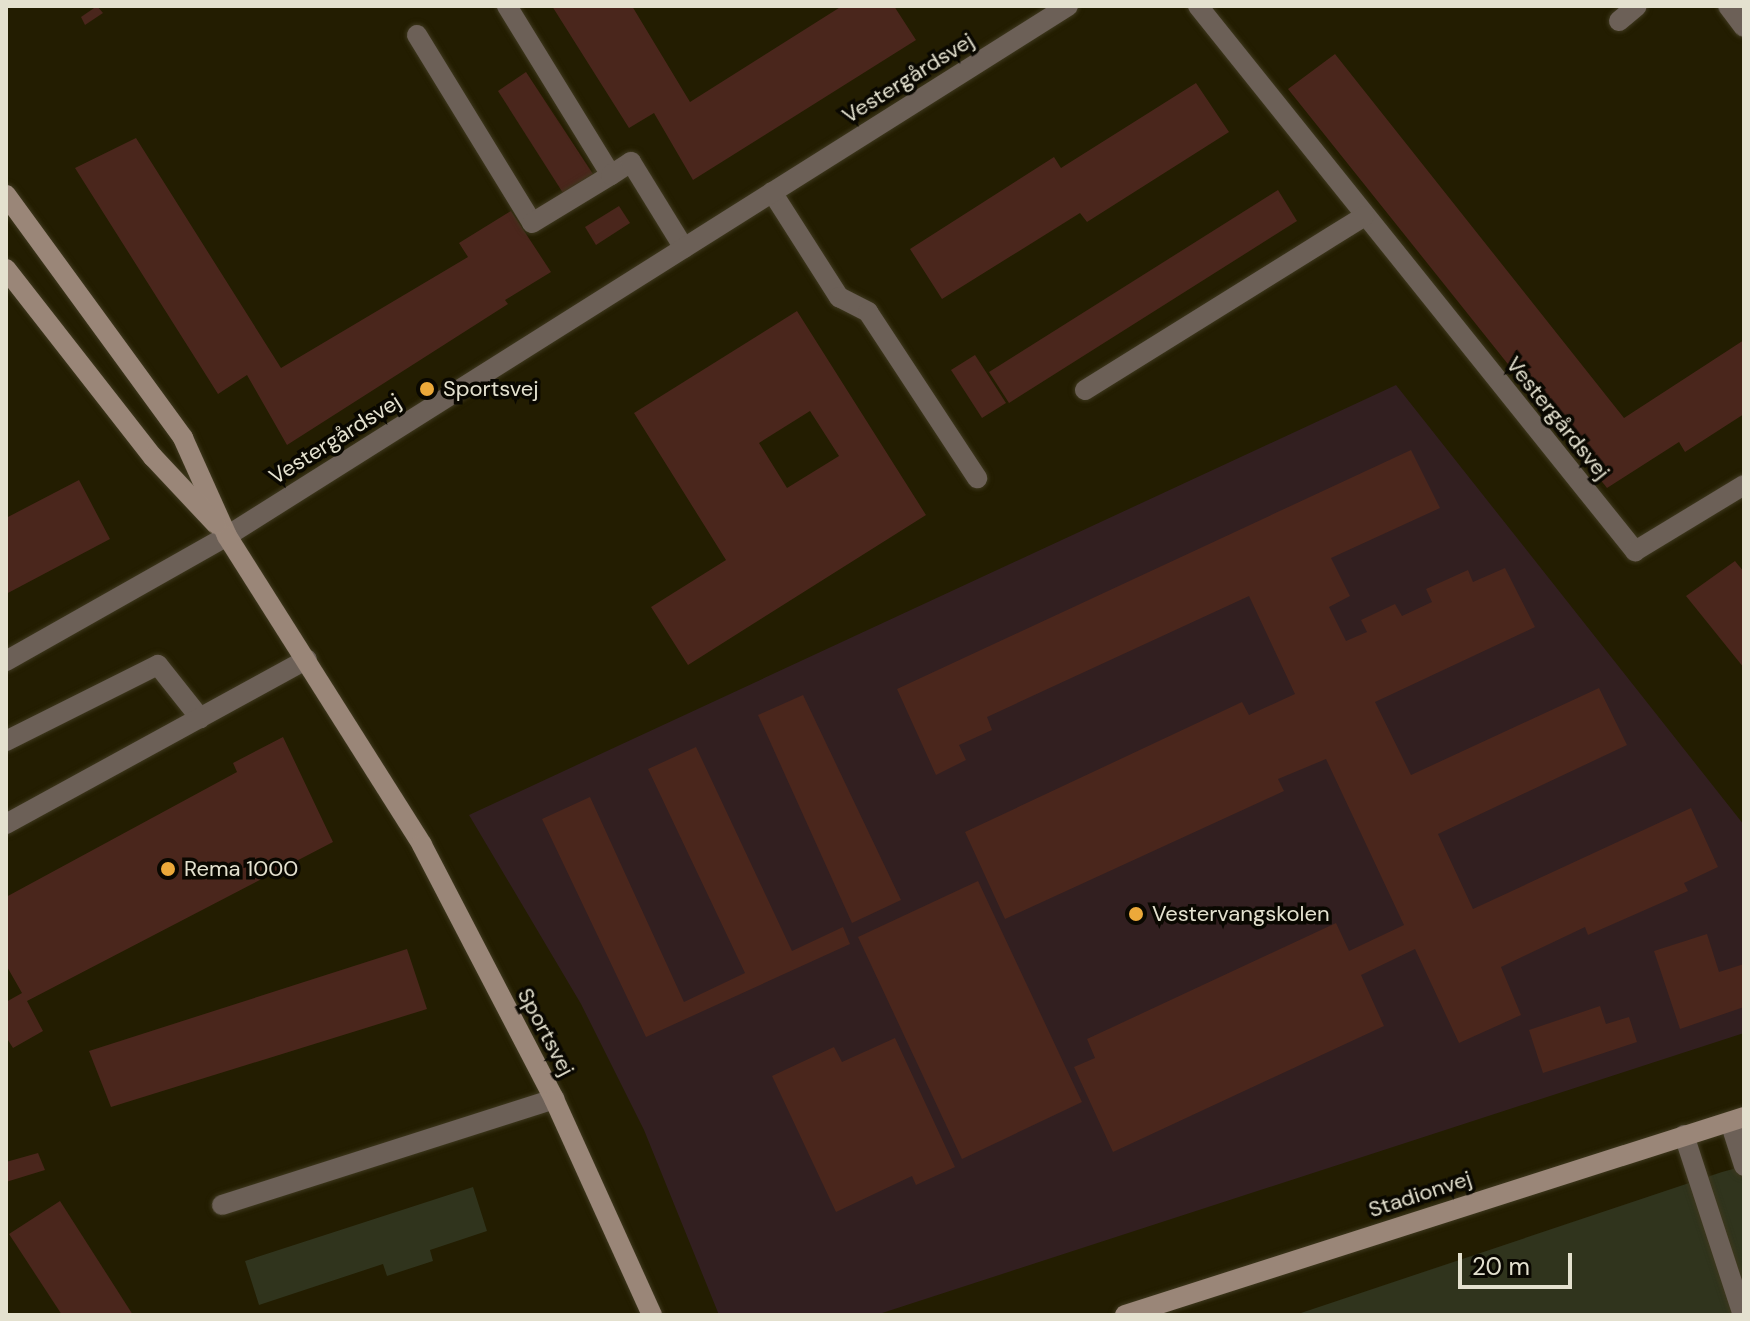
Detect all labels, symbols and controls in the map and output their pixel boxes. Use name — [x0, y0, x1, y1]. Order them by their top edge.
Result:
street label: Vestergårdsvej — [837, 27, 979, 129]
street label: Vestergårdsvej — [1501, 351, 1615, 485]
place label: Sportsvej — [443, 376, 539, 402]
marker: Sportsvej — [418, 380, 436, 398]
street label: Vestergårdsvej — [264, 388, 406, 490]
place label: Rema 1000 — [184, 856, 298, 882]
marker: Rema 1000 — [159, 860, 177, 878]
place label: Vestervangskolen — [1152, 901, 1330, 927]
marker: Vestervangskolen — [1127, 905, 1145, 923]
street label: Sportsvej — [512, 984, 580, 1080]
street label: Stadionvej — [1365, 1165, 1475, 1223]
scale bar — [1462, 1237, 1576, 1287]
text: 20 m — [1472, 1251, 1530, 1282]

